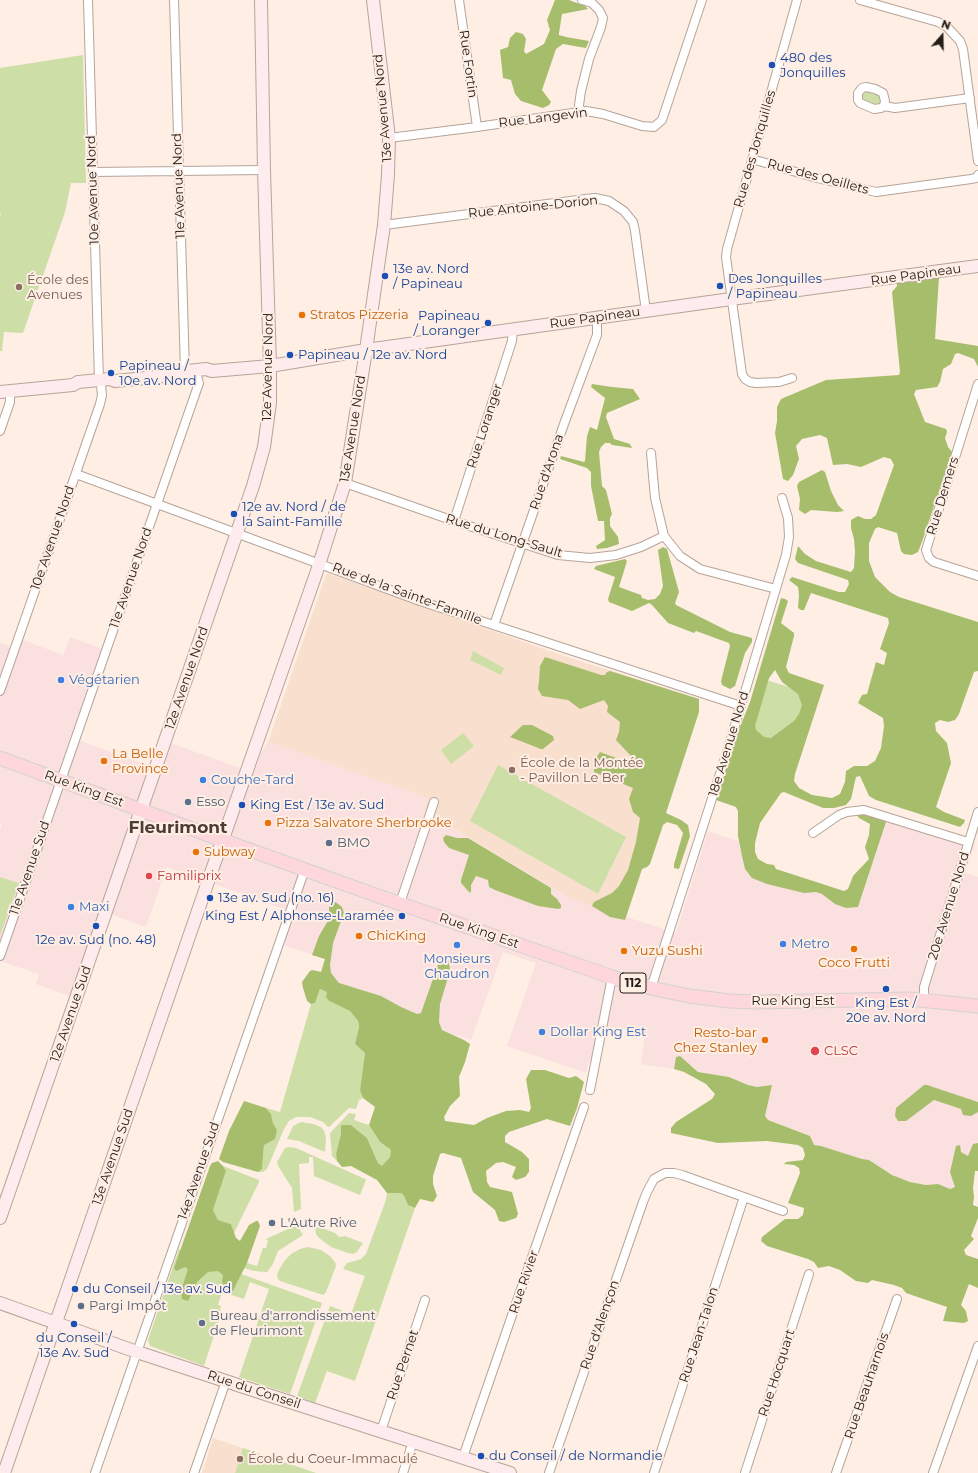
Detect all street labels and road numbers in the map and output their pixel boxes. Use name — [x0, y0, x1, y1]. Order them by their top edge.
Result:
street label: Rue Fortin — [456, 29, 480, 99]
street label: 13e Avenue Nord — [371, 53, 395, 163]
street label: Rue des Jonquilles — [731, 88, 779, 210]
street label: Rue Langevin — [498, 105, 588, 131]
street label: 11e Avenue Nord — [169, 133, 189, 239]
street label: 10e Avenue Nord — [83, 135, 103, 245]
street label: Rue des Oeillets — [765, 156, 871, 198]
street label: Rue Antoine-Dorion — [467, 192, 599, 222]
street label: Rue Papineau — [870, 261, 962, 289]
street label: Rue Papineau — [549, 304, 641, 332]
street label: 12e Avenue Nord — [259, 313, 277, 421]
street label: 13e Avenue Nord — [337, 374, 369, 484]
street label: Rue Loranger — [464, 382, 506, 470]
street label: Rue d'Arona — [527, 432, 567, 512]
street label: Rue Demers — [924, 455, 962, 537]
street label: 10e Avenue Nord — [28, 484, 78, 592]
street label: Rue du Long-Sault — [444, 511, 564, 561]
street label: 11e Avenue Nord — [106, 525, 156, 631]
street label: Rue de la Sainte-Famille — [330, 560, 484, 628]
street label: 12e Avenue Nord — [162, 624, 212, 732]
street label: 18e Avenue Nord — [706, 689, 752, 799]
street label: Rue King Est — [42, 767, 126, 811]
street label: 11e Avenue Sud — [7, 819, 53, 917]
street label: 20e Avenue Nord — [925, 850, 973, 962]
street label: Rue King Est — [437, 910, 521, 952]
street label: 12e Avenue Sud — [47, 964, 95, 1064]
road number: 112 — [620, 973, 646, 993]
street label: Rue King Est — [751, 993, 835, 1009]
street label: 13e Avenue Sud — [89, 1107, 137, 1207]
street label: 14e Avenue Sud — [175, 1120, 223, 1222]
street label: Rue Rivier — [506, 1248, 542, 1316]
street label: Rue d'Alençon — [577, 1278, 623, 1372]
street label: Rue Jean-Talon — [676, 1285, 722, 1385]
street label: Rue Hocquart — [755, 1327, 799, 1419]
street label: Rue Pernet — [384, 1328, 422, 1402]
street label: Rue Beauharnois — [841, 1331, 893, 1441]
street label: Rue du Conseil — [205, 1368, 303, 1412]

